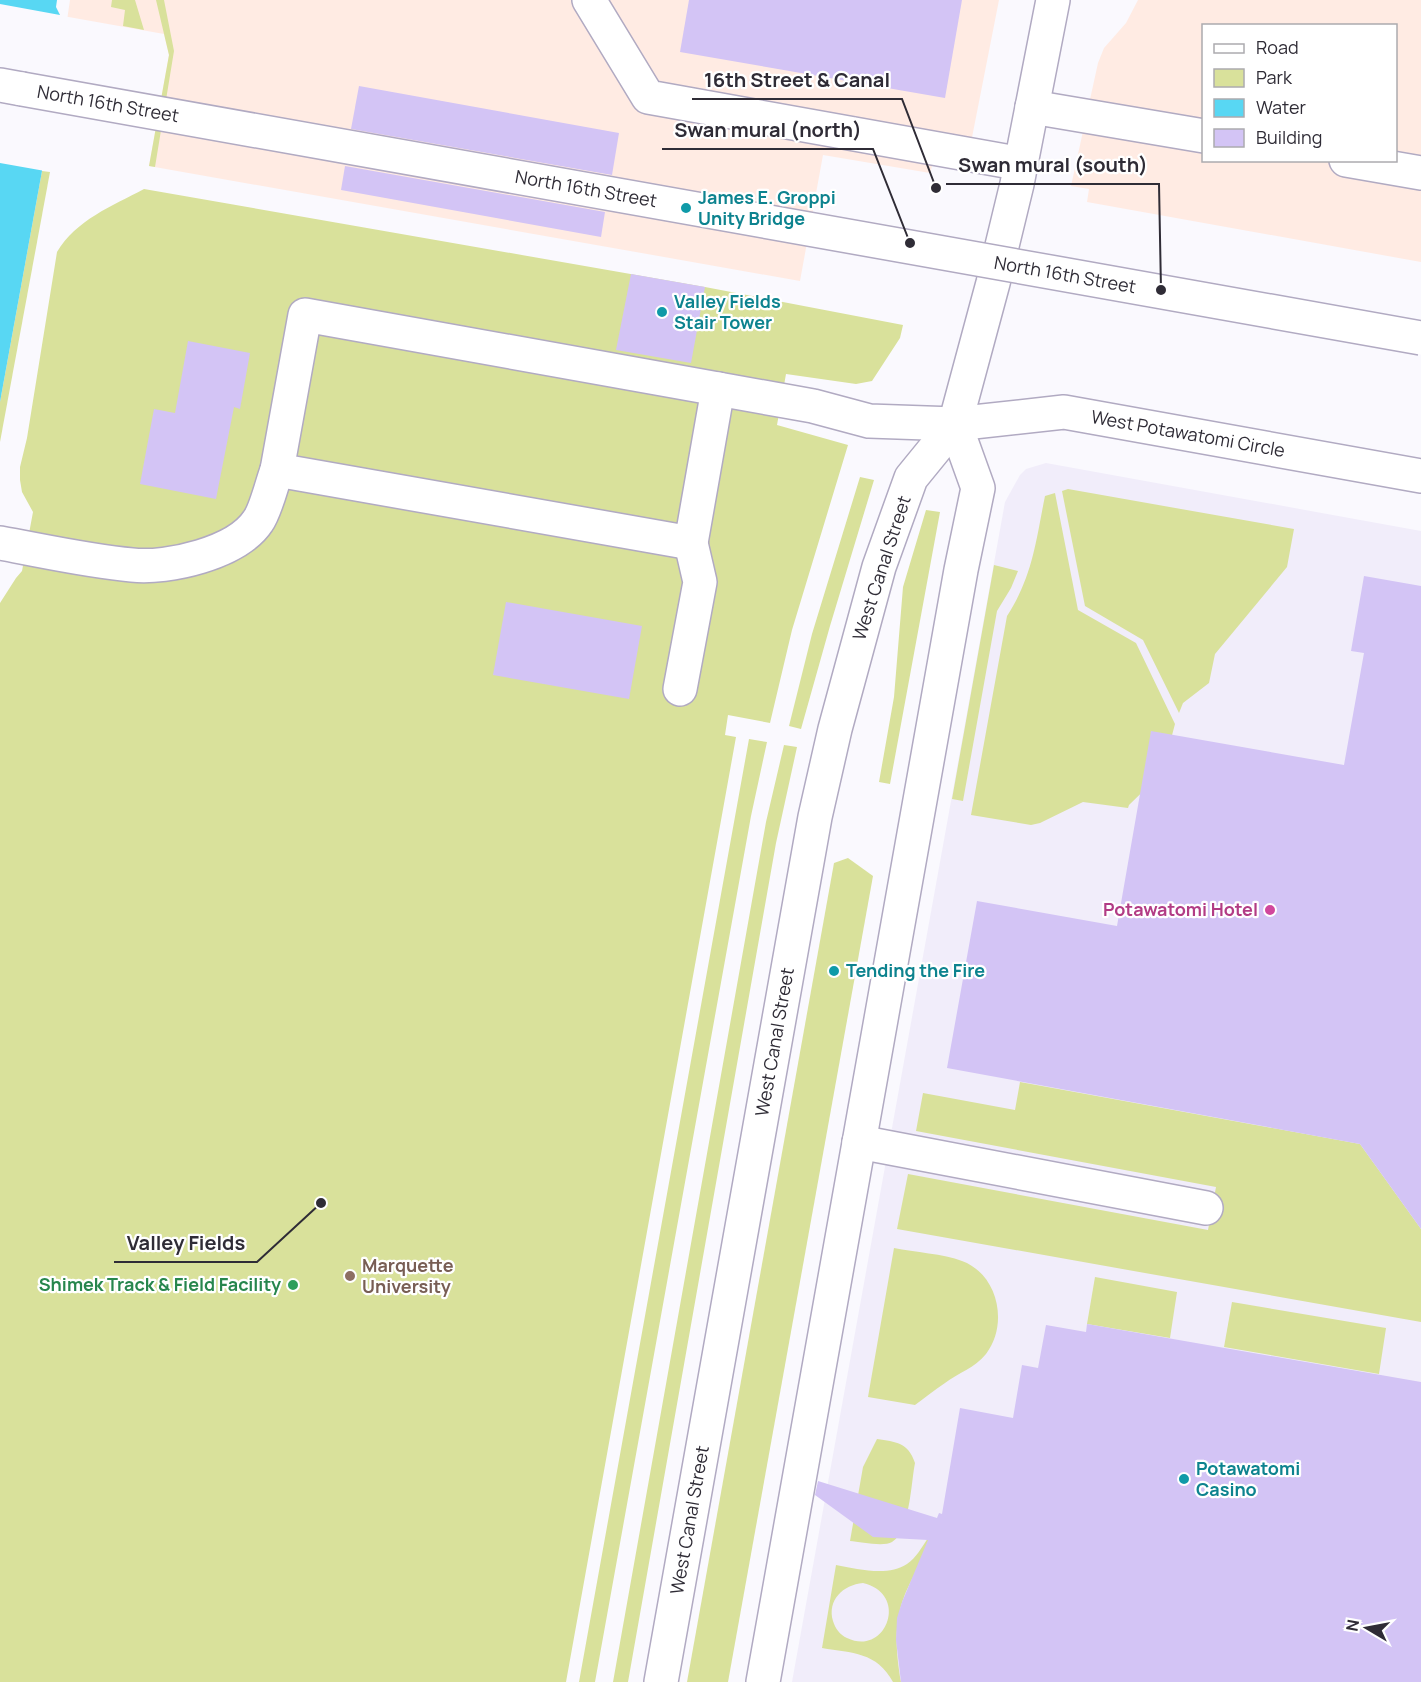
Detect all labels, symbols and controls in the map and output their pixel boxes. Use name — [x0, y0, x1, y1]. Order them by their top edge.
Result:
legend — [1202, 24, 1397, 162]
text: Road — [1256, 35, 1299, 59]
callout: 16th Street & Canal — [692, 61, 902, 99]
text: Park — [1256, 65, 1293, 89]
text: 16th Street & Canal — [704, 66, 890, 93]
street label: North 16th Street — [35, 79, 181, 127]
text: Water — [1256, 95, 1306, 119]
callout: Swan mural (north) — [662, 111, 873, 149]
text: Swan mural (north) — [674, 116, 862, 143]
text: Building — [1256, 125, 1322, 149]
callout: Swan mural (south) — [946, 146, 1159, 184]
text: Swan mural (south) — [958, 151, 1148, 178]
street label: North 16th Street — [513, 164, 659, 212]
place label: James E. Groppi Unity Bridge — [698, 185, 836, 230]
marker: James E. Groppi Unity Bridge — [679, 201, 693, 215]
street label: North 16th Street — [992, 250, 1138, 298]
place label: Valley Fields Stair Tower — [674, 289, 781, 334]
marker: Valley Fields Stair Tower — [655, 305, 669, 319]
street label: West Potawatomi Circle — [1089, 404, 1287, 462]
street label: West Canal Street — [846, 492, 916, 643]
place label: Potawatomi Hotel — [1103, 897, 1258, 921]
marker: Potawatomi Hotel — [1263, 903, 1277, 917]
place label: Tending the Fire — [846, 958, 985, 982]
marker: Tending the Fire — [827, 964, 841, 978]
street label: West Canal Street — [749, 965, 799, 1118]
callout: Valley Fields — [114, 1224, 257, 1262]
text: Valley Fields — [127, 1229, 245, 1256]
place label: Marquette University — [362, 1253, 454, 1298]
marker: Marquette University — [343, 1269, 357, 1283]
place label: Shimek Track & Field Facility — [39, 1272, 281, 1296]
marker: Shimek Track & Field Facility — [286, 1278, 300, 1292]
street label: West Canal Street — [664, 1443, 714, 1596]
place label: Potawatomi Casino — [1196, 1456, 1300, 1501]
marker: Potawatomi Casino — [1177, 1472, 1191, 1486]
north arrow — [1337, 1598, 1397, 1658]
text: N — [1340, 1618, 1364, 1633]

